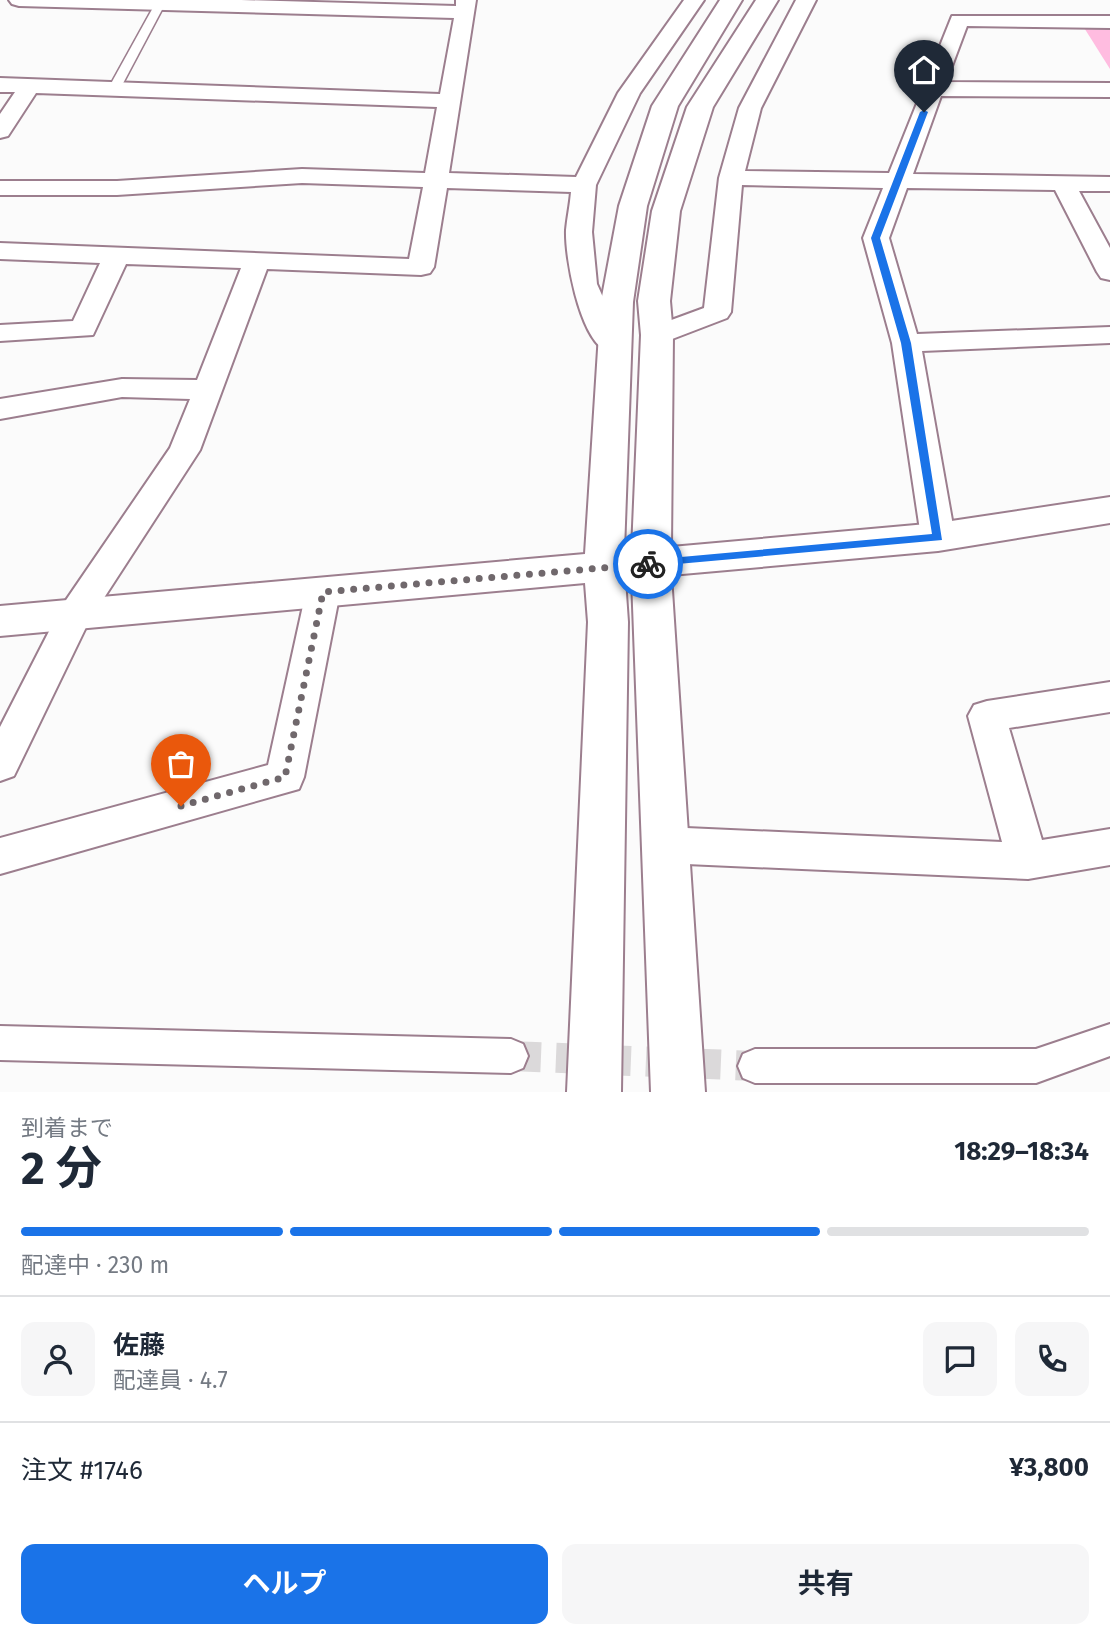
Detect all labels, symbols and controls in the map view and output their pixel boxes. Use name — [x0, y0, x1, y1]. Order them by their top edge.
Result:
pin — [894, 40, 954, 112]
icon: home — [905, 51, 943, 89]
courier — [613, 529, 683, 599]
icon: bike — [629, 545, 667, 583]
pin — [151, 734, 211, 806]
icon: bag — [162, 745, 200, 783]
text: 到着まで — [21, 1114, 113, 1142]
text: 18:29–18:34 — [954, 1136, 1089, 1167]
text: 2 分 — [21, 1141, 102, 1196]
text: 配達中 · 230 m — [21, 1251, 169, 1279]
button: person — [21, 1322, 95, 1396]
button: chat — [923, 1322, 997, 1396]
button: phone — [1015, 1322, 1089, 1396]
text: 佐藤 — [113, 1330, 165, 1361]
text: 配達員 · 4.7 — [113, 1366, 228, 1394]
text: ¥3,800 — [1009, 1452, 1089, 1483]
text: 注文 #1746 — [21, 1455, 143, 1486]
button: ヘルプ — [21, 1544, 548, 1624]
button: 共有 — [562, 1544, 1089, 1624]

